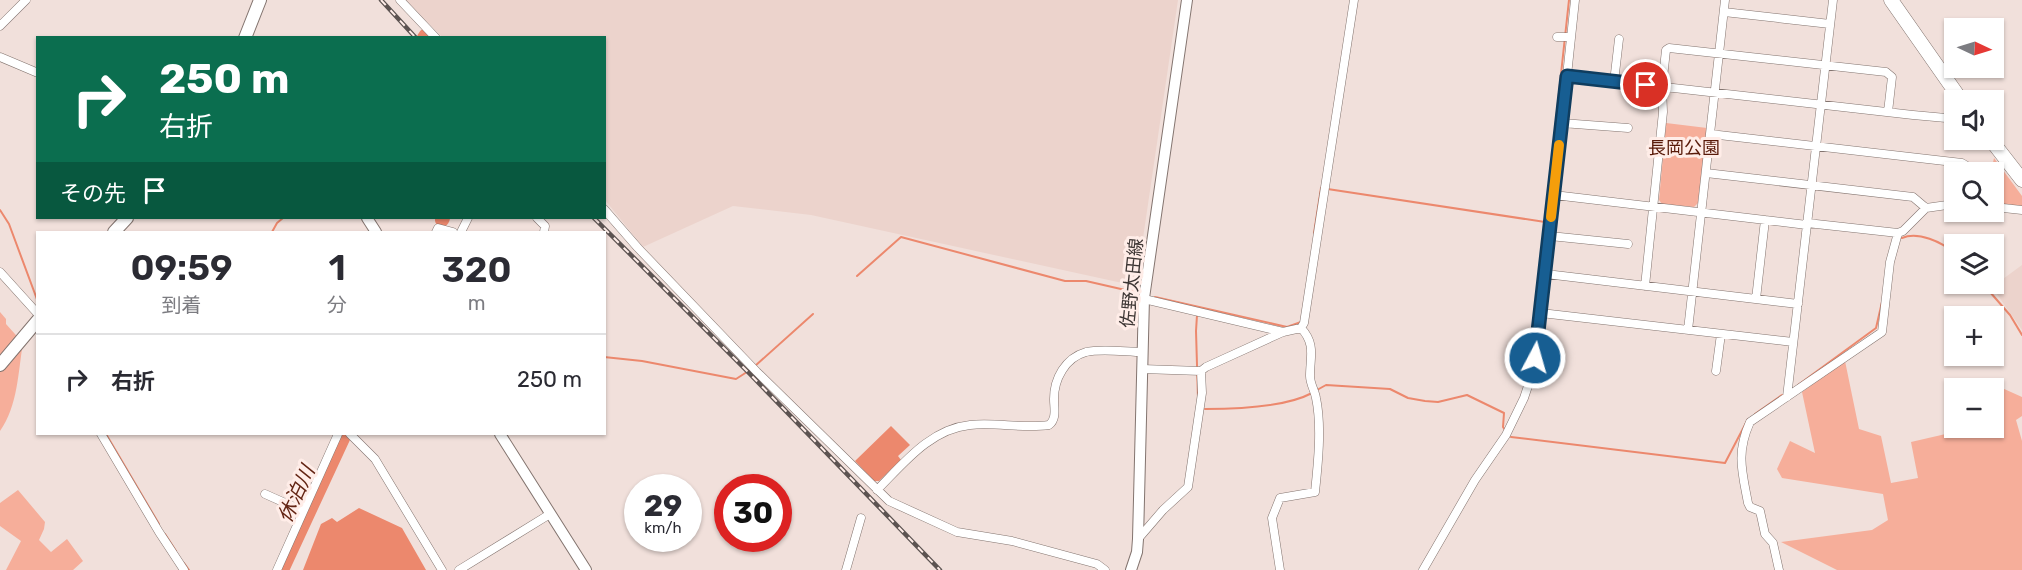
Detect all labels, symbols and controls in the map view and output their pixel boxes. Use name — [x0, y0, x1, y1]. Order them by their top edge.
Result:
north arrow — [1944, 18, 2004, 78]
map controls — [1944, 18, 2004, 438]
text: 250 m — [159, 54, 289, 104]
pin — [1620, 59, 1671, 110]
icon: right — [60, 60, 138, 138]
icon: arrive — [1629, 68, 1662, 101]
button: sound — [1944, 90, 2004, 150]
text: 右折 — [159, 111, 213, 143]
park label: 長岡公園 — [1648, 137, 1720, 159]
button: search — [1944, 162, 2004, 222]
icon: arrive — [138, 174, 171, 207]
text: その先 — [60, 180, 126, 207]
button: layers — [1944, 234, 2004, 294]
street label: 佐野太田線 — [1116, 237, 1148, 329]
text: 09:59 — [130, 246, 233, 289]
text: 1 — [328, 246, 346, 289]
text: 320 — [442, 248, 512, 291]
text: m — [468, 291, 485, 315]
text: 到着 — [162, 293, 202, 317]
text: 分 — [327, 293, 347, 317]
button: + — [1944, 306, 2004, 366]
position arrow — [1503, 326, 1567, 390]
icon: right — [60, 363, 93, 396]
text: 250 m — [517, 366, 582, 393]
text: 右折 — [111, 368, 155, 395]
button: − — [1944, 378, 2004, 438]
water label: 休泊川 — [272, 460, 320, 526]
speed limit sign: 30 — [714, 474, 792, 552]
text: 29 — [644, 488, 682, 524]
text: km/h — [644, 519, 682, 537]

